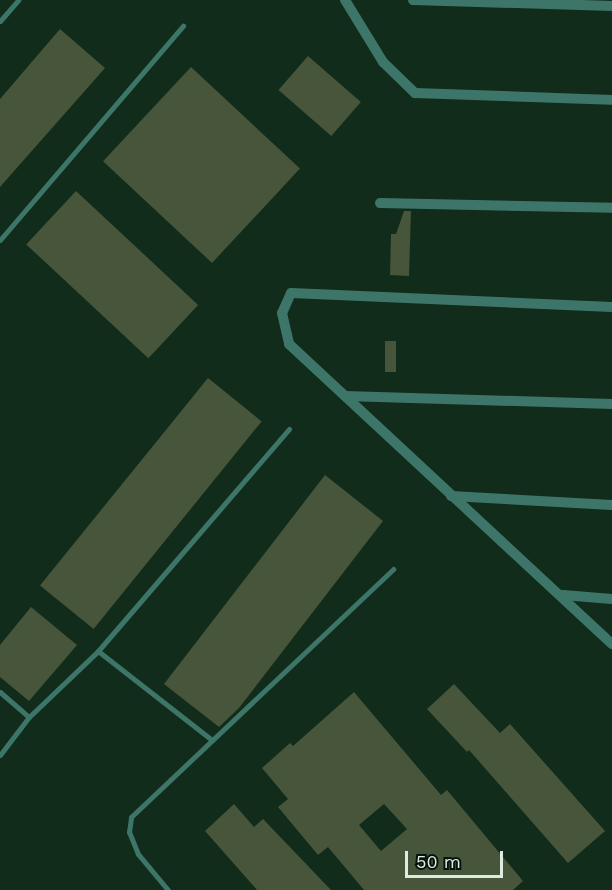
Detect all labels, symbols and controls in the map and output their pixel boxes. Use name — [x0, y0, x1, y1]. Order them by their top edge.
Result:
scale bar — [408, 839, 506, 877]
text: 50 m — [416, 851, 461, 872]

